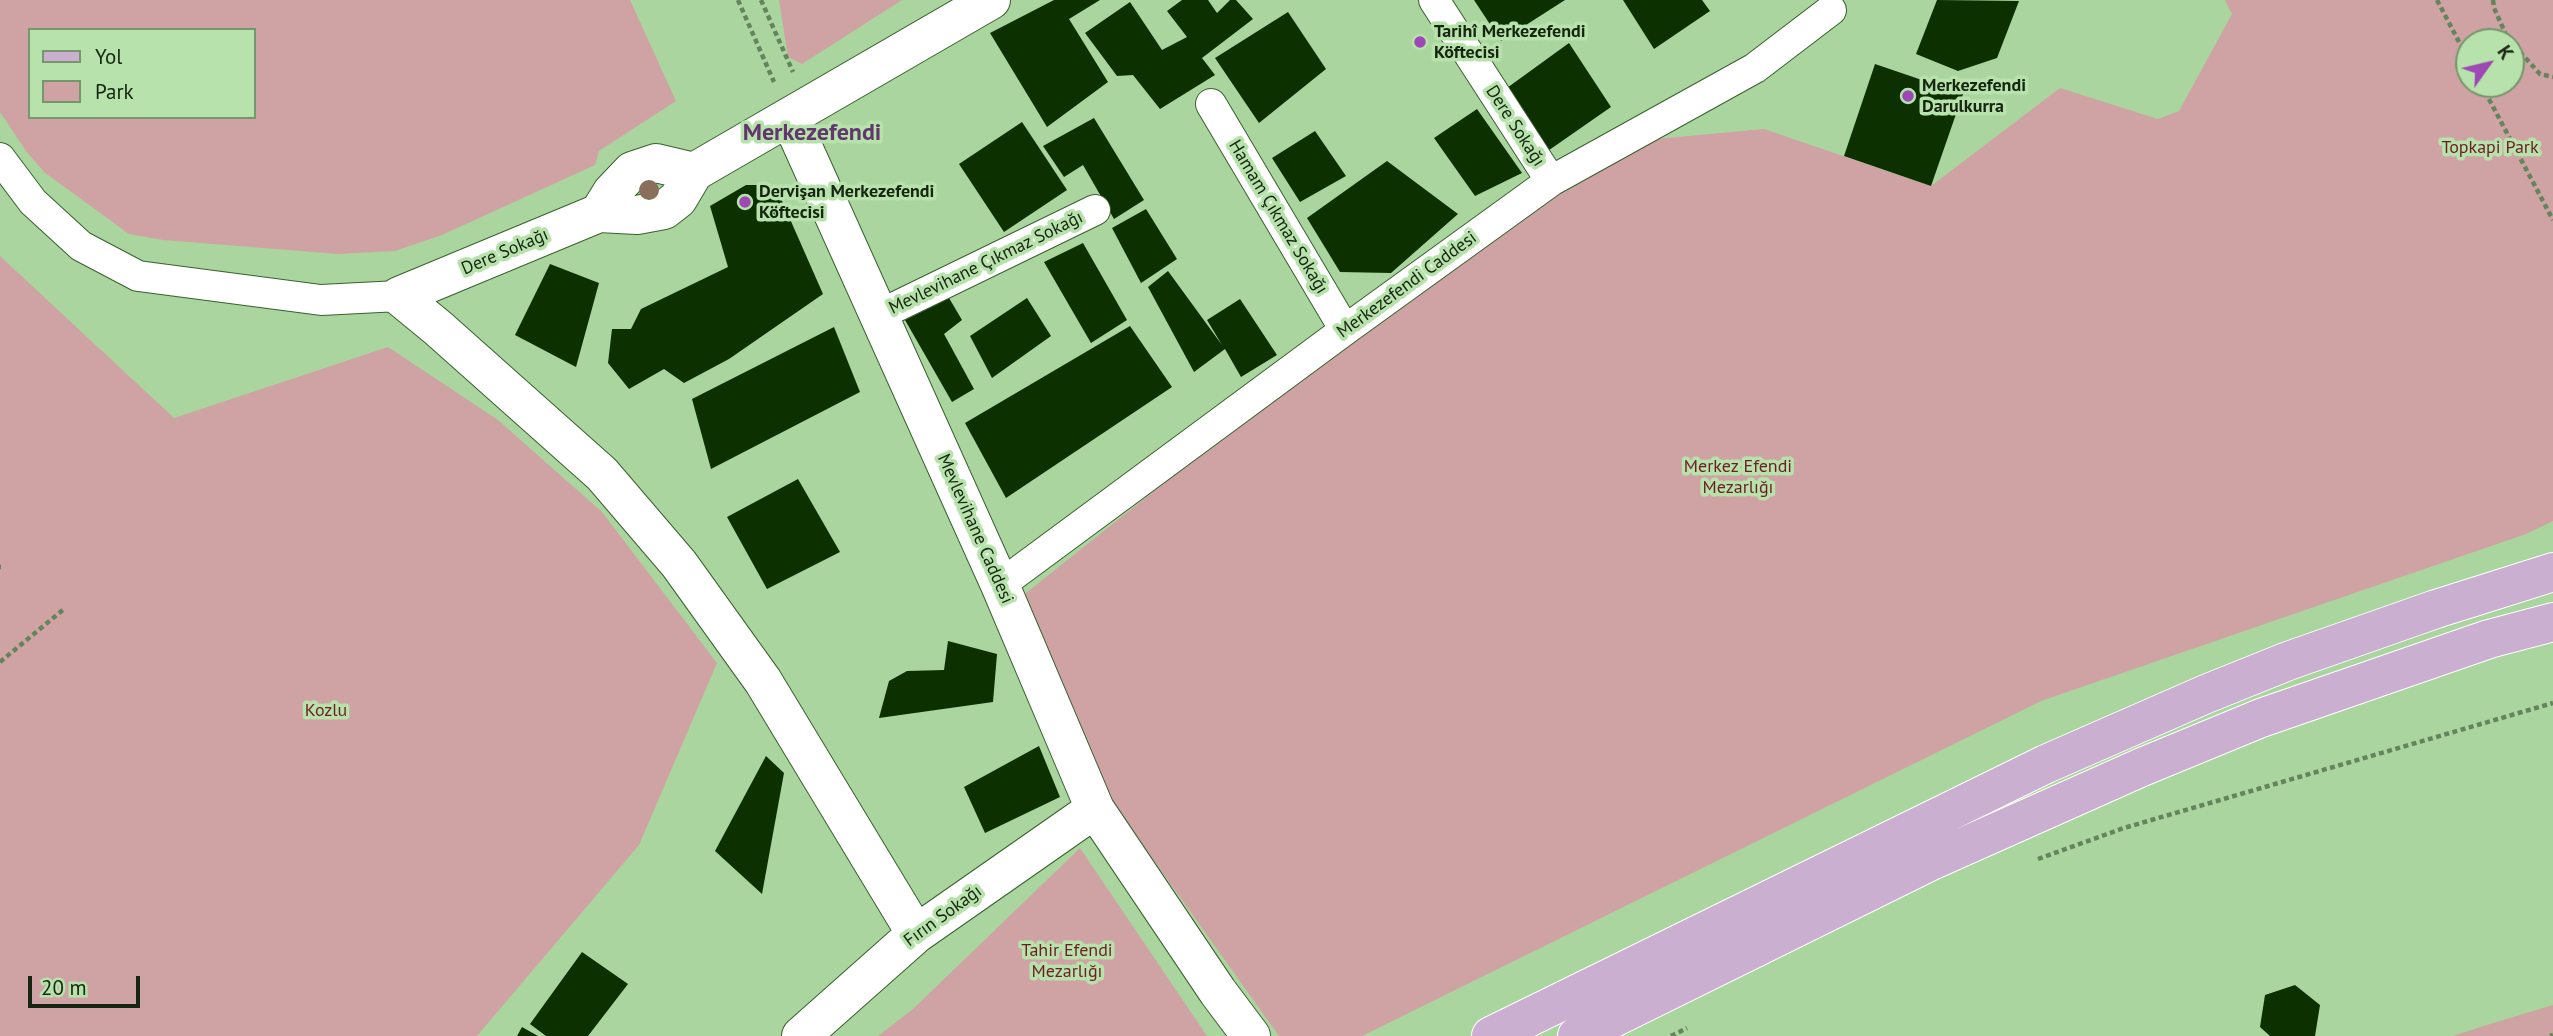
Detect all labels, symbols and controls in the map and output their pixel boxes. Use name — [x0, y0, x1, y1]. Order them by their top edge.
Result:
place label: Tarihî Merkezefendi Köftecisi — [1434, 21, 1586, 64]
legend — [28, 28, 256, 119]
north arrow — [2455, 28, 2525, 98]
marker: Tarihî Merkezefendi Köftecisi — [1412, 34, 1428, 50]
text: K — [2493, 41, 2519, 64]
text: Yol — [95, 43, 122, 70]
place label: Merkezefendi Darulkurra — [1922, 75, 2026, 118]
text: Park — [95, 78, 134, 105]
street label: Dere Sokağı — [1481, 81, 1549, 171]
marker: Merkezefendi Darulkurra — [1900, 88, 1916, 104]
district label: Merkezefendi — [743, 119, 881, 147]
street label: Hamam Çıkmaz Sokağı — [1224, 136, 1332, 298]
park label: Topkapi Park — [2441, 137, 2539, 159]
place label: Dervişan Merkezefendi Köftecisi — [759, 181, 934, 224]
marker: Dervişan Merkezefendi Köftecisi — [737, 194, 753, 210]
street label: Mevlevihane Çıkmaz Sokağı — [885, 207, 1087, 319]
street label: Dere Sokağı — [458, 224, 552, 280]
street label: Merkezefendi Caddesi — [1333, 227, 1481, 343]
street label: Mevlevihane Caddesi — [932, 451, 1018, 607]
park label: Merkez Efendi Mezarlığı — [1684, 456, 1792, 498]
park label: Kozlu — [305, 700, 347, 722]
street label: Fırın Sokağı — [900, 881, 986, 951]
park label: Tahir Efendi Mezarlığı — [1021, 940, 1113, 982]
scale bar — [32, 962, 144, 1006]
text: 20 m — [41, 974, 87, 1001]

